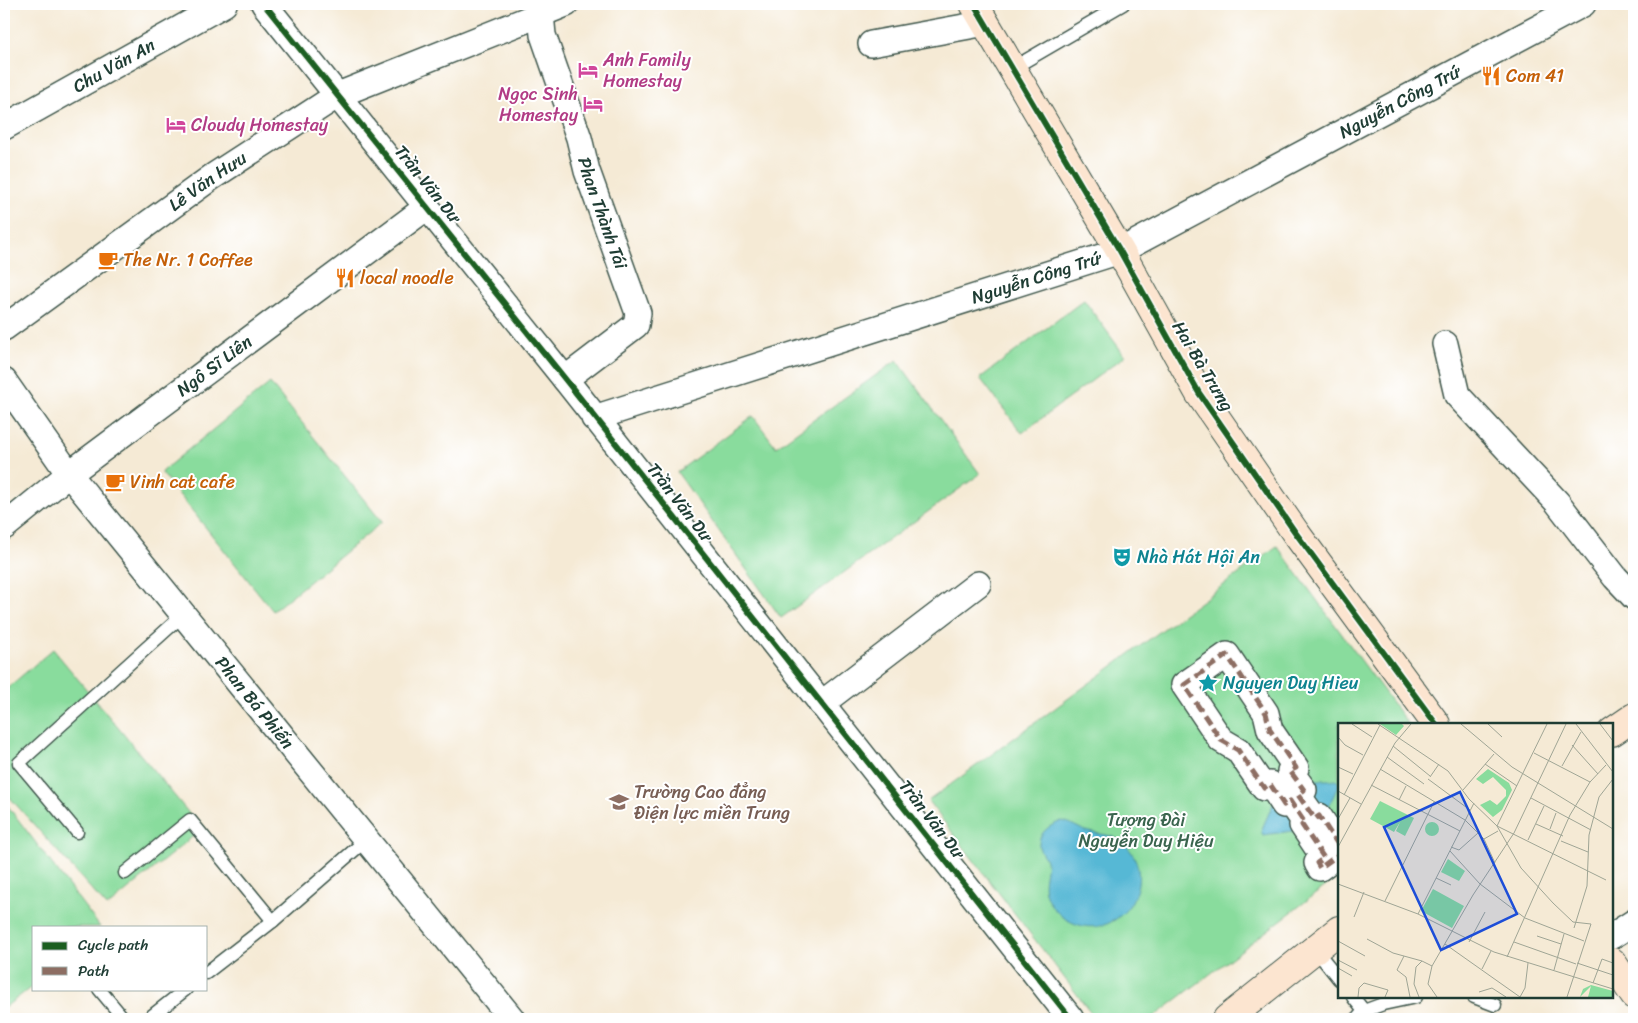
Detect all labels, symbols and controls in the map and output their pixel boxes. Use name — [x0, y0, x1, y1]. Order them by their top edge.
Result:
street label: Chu Văn An — [67, 29, 162, 102]
place label: Anh Family Homestay — [602, 44, 691, 97]
street label: Nguyễn Công Trứ — [1333, 55, 1468, 148]
hotel icon: Anh Family Homestay — [577, 59, 599, 81]
place label: Com 41 — [1506, 60, 1564, 92]
restaurant icon: Com 41 — [1480, 65, 1502, 87]
place label: Ngọc Sinh Homestay — [498, 78, 579, 131]
hotel icon: Ngọc Sinh Homestay — [582, 93, 604, 115]
place label: Cloudy Homestay — [191, 109, 329, 141]
hotel icon: Cloudy Homestay — [165, 114, 187, 136]
street label: Trần Văn Dư — [386, 137, 471, 232]
street label: Lê Văn Hưu — [161, 142, 254, 220]
street label: Phan Thành Tái — [568, 154, 637, 275]
street label: Nguyễn Công Trứ — [967, 241, 1107, 313]
place label: The Nr. 1 Coffee — [123, 244, 253, 276]
cafe icon: The Nr. 1 Coffee — [97, 249, 119, 271]
place label: local noodle — [360, 262, 454, 294]
restaurant icon: local noodle — [334, 267, 356, 289]
street label: Hai Bà Trưng — [1163, 314, 1243, 418]
street label: Ngô Sĩ Liên — [169, 326, 260, 405]
street label: Trần Văn Dư — [638, 455, 723, 550]
place label: Vinh cat cafe — [130, 466, 235, 498]
cafe icon: Vinh cat cafe — [104, 471, 126, 493]
place label: Nhà Hát Hội An — [1137, 541, 1260, 573]
theatre icon: Nhà Hát Hội An — [1111, 546, 1133, 568]
street label: Phan Bá Phiến — [207, 649, 303, 757]
place label: Nguyen Duy Hieu — [1223, 667, 1359, 699]
place icon: Nguyen Duy Hieu — [1197, 672, 1219, 694]
inset map — [1338, 723, 1613, 998]
street label: Trần Văn Dư — [890, 772, 975, 867]
place label: Trường Cao đẳng Điện lực miền Trung — [634, 776, 790, 829]
school or university icon: Trường Cao đẳng Điện lực miền Trung — [608, 791, 630, 813]
park label: Tượng Đài Nguyễn Duy Hiệu — [1078, 804, 1214, 857]
legend — [32, 926, 208, 990]
text: Cycle path — [78, 932, 149, 958]
text: Path — [78, 958, 109, 984]

